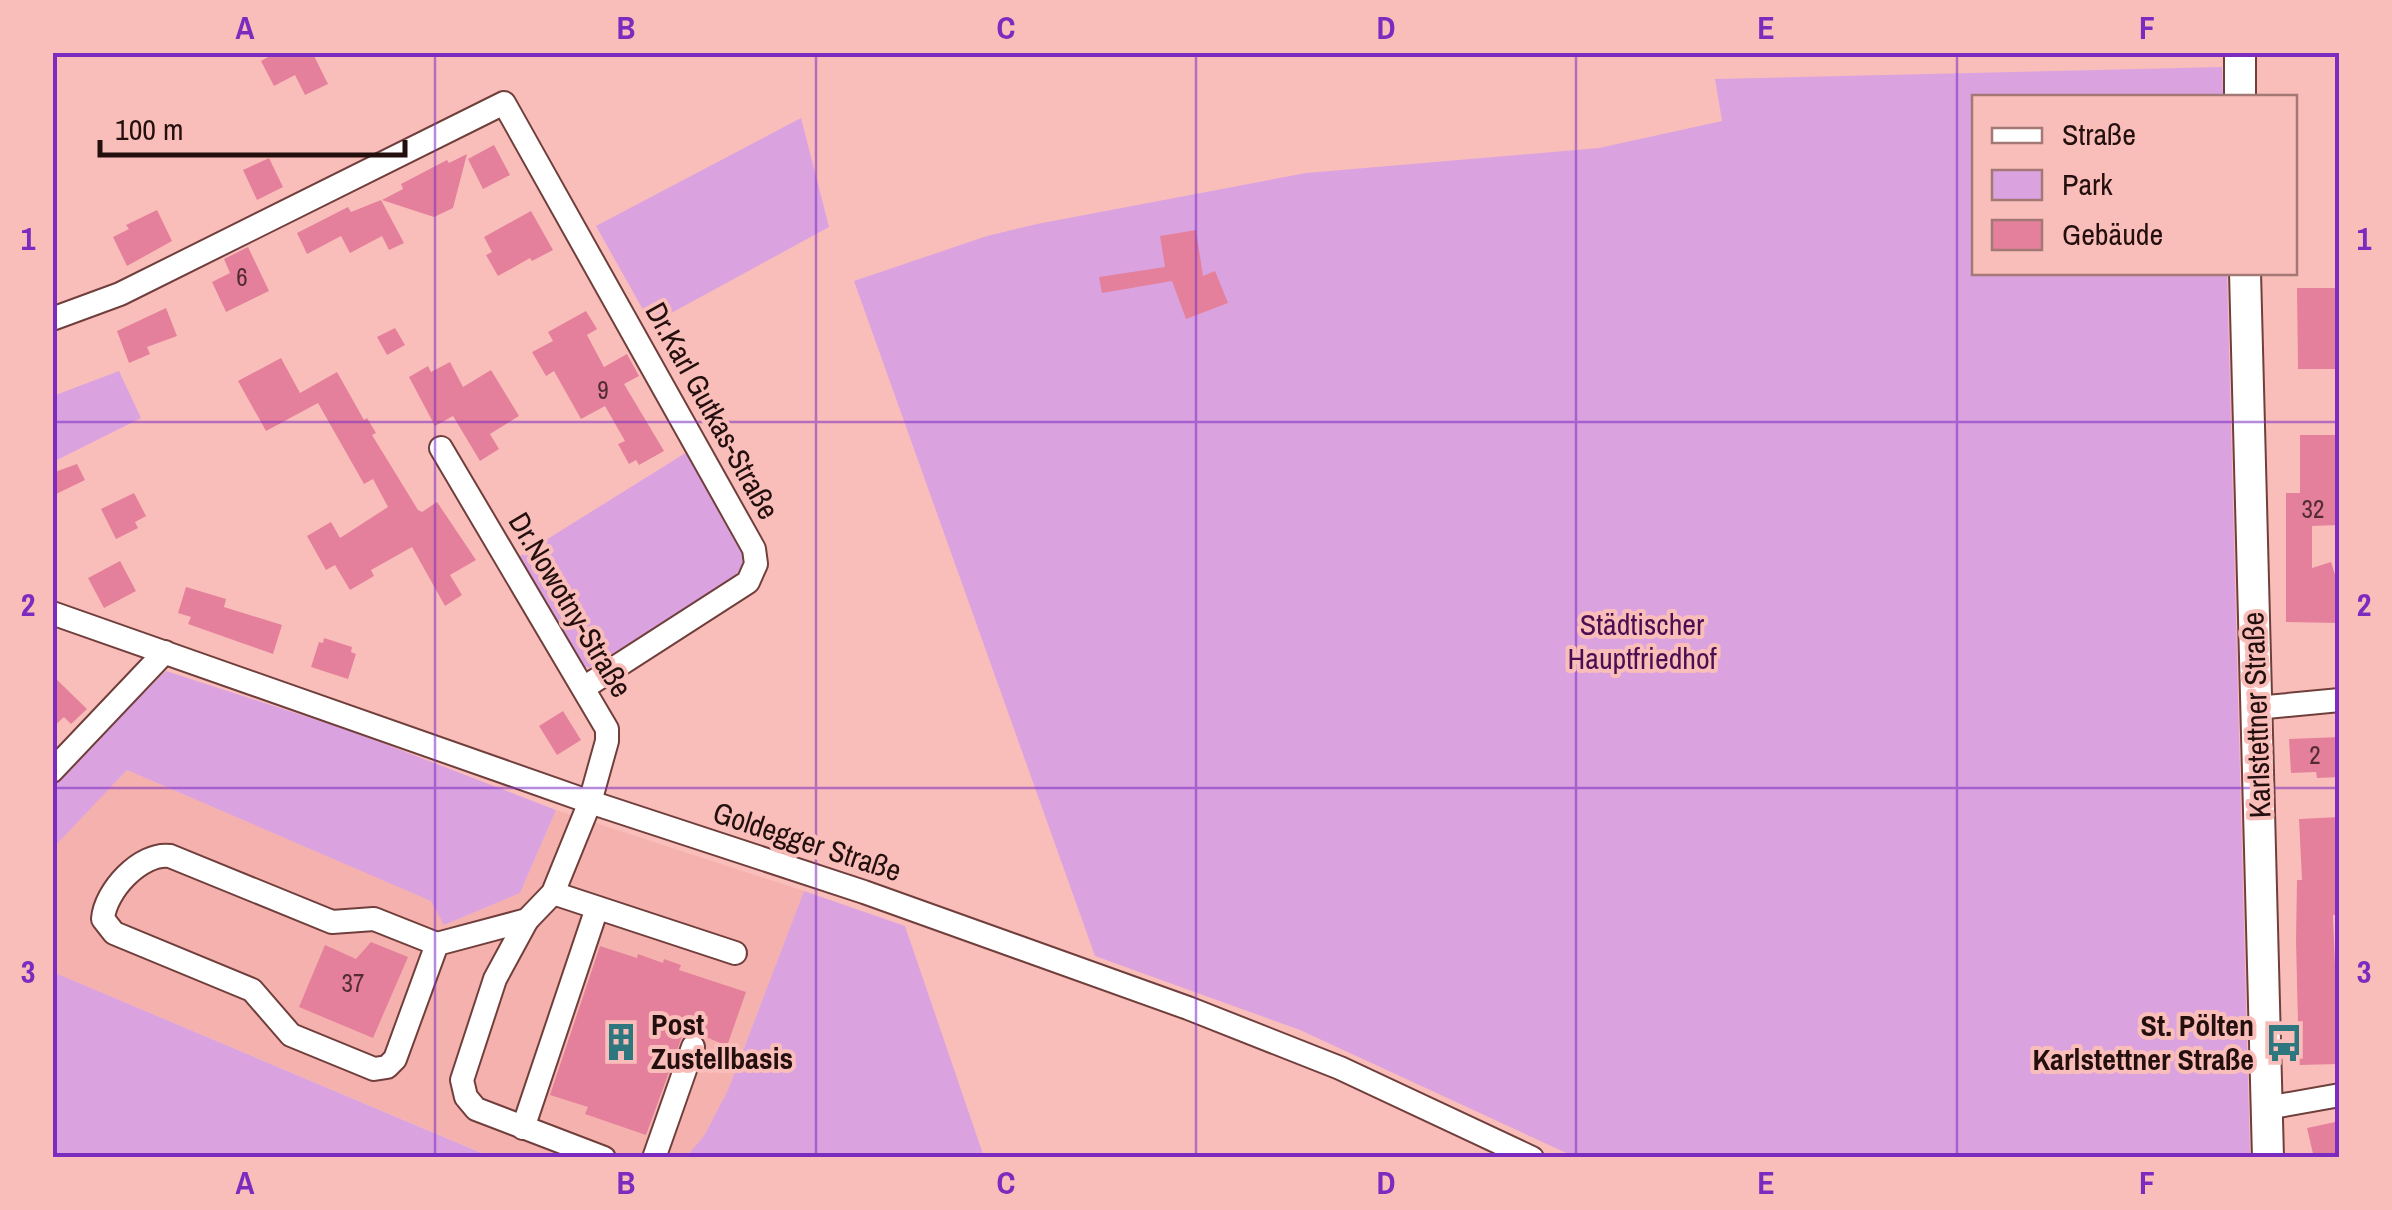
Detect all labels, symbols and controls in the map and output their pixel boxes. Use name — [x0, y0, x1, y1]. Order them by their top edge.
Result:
text: A — [236, 6, 255, 49]
text: B — [617, 6, 635, 49]
text: C — [997, 6, 1015, 49]
text: D — [1377, 6, 1395, 49]
text: E — [1757, 6, 1775, 49]
text: F — [2139, 6, 2155, 49]
scale bar — [100, 95, 405, 157]
legend — [1972, 95, 2297, 275]
text: 100 m — [115, 109, 183, 149]
text: Straße — [2062, 114, 2136, 154]
text: Park — [2062, 164, 2113, 204]
text: Gebäude — [2062, 214, 2163, 254]
text: 1 — [21, 217, 36, 260]
text: 1 — [2357, 217, 2372, 260]
house number: 6 — [236, 260, 248, 294]
street label: Dr.Karl Gutkas-Straße — [637, 295, 789, 526]
house number: 9 — [597, 373, 609, 407]
house number: 32 — [2302, 492, 2324, 526]
street label: Dr.Nowotny-Straße — [500, 505, 642, 704]
text: 2 — [21, 583, 35, 626]
text: 2 — [2357, 583, 2371, 626]
park label: Städtischer Hauptfriedhof — [1567, 604, 1717, 678]
street label: Karlstettner Straße — [2232, 611, 2280, 819]
house number: 2 — [2309, 738, 2321, 772]
street label: Goldegger Straße — [708, 792, 906, 890]
text: 3 — [21, 950, 35, 993]
text: 3 — [2357, 950, 2371, 993]
house number: 37 — [342, 966, 364, 1000]
place label: Post Zustellbasis — [651, 1004, 793, 1078]
place label: St. Pölten Karlstettner Straße — [2033, 1005, 2254, 1079]
building icon: Post Zustellbasis — [600, 1021, 642, 1063]
bus stop icon: St. Pölten Karlstettner Straße — [2263, 1022, 2305, 1064]
text: A — [236, 1161, 255, 1204]
text: B — [617, 1161, 635, 1204]
text: C — [997, 1161, 1015, 1204]
text: D — [1377, 1161, 1395, 1204]
text: E — [1757, 1161, 1775, 1204]
text: F — [2139, 1161, 2155, 1204]

